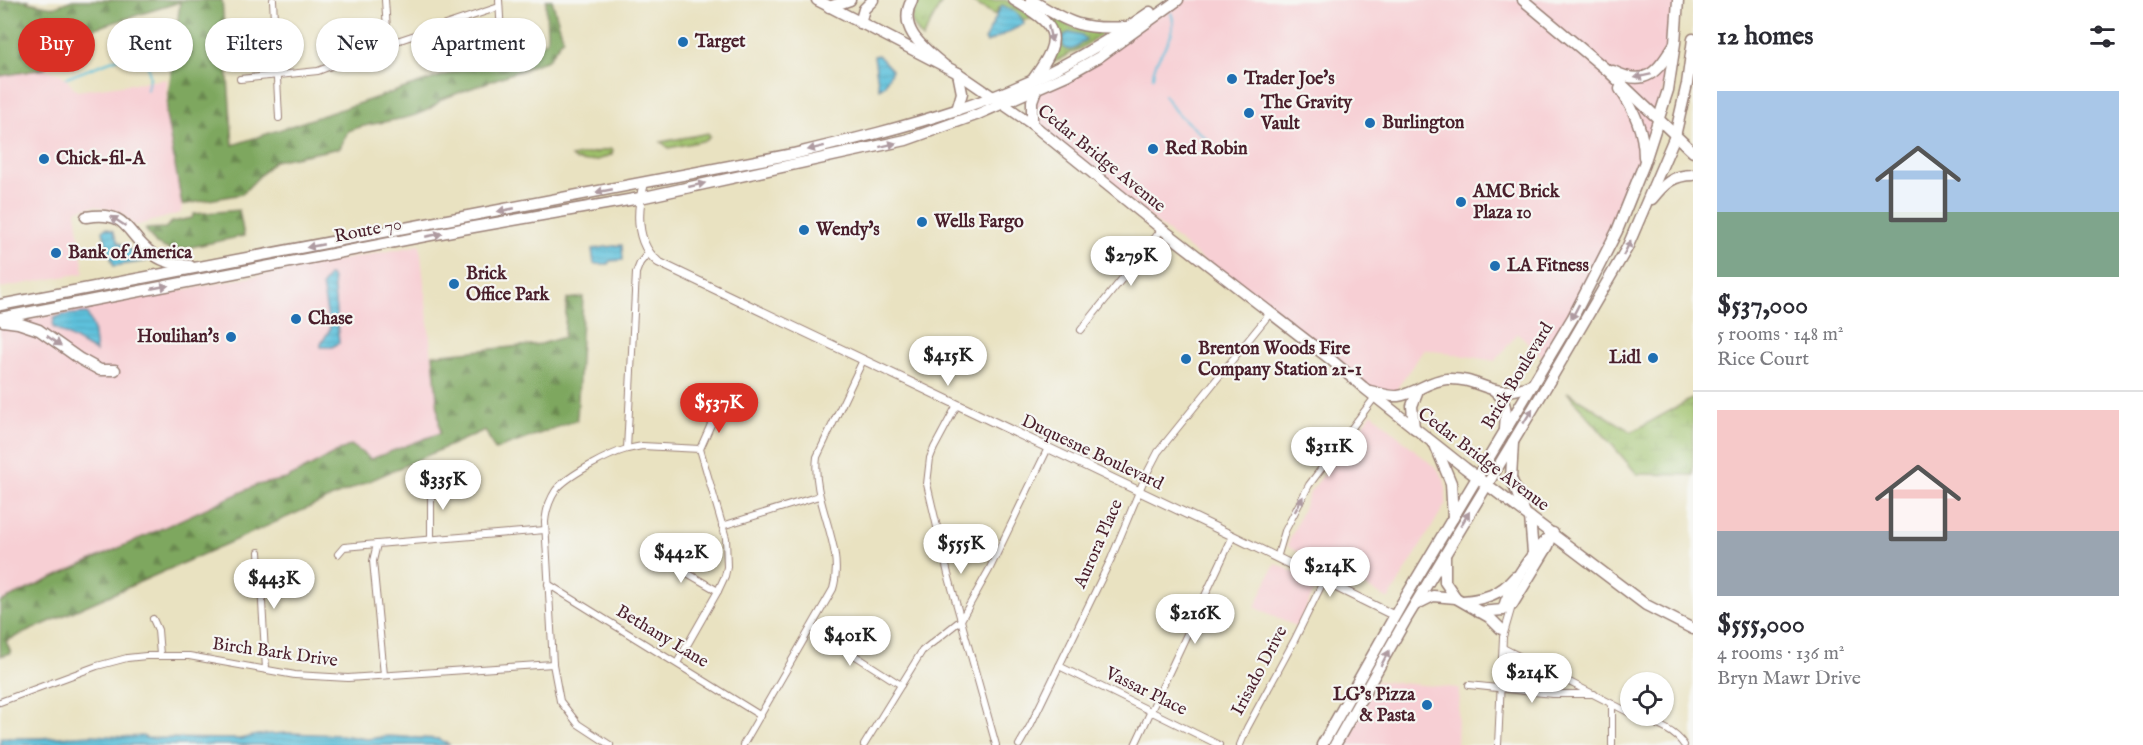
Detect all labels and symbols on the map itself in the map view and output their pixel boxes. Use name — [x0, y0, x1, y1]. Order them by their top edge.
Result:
one-way arrow — [1046, 25, 1056, 43]
place label: Target — [694, 31, 746, 54]
marker: Target — [676, 35, 690, 49]
place label: Trader Joe's — [1243, 68, 1335, 91]
marker: Trader Joe's — [1225, 72, 1239, 86]
one-way arrow — [1634, 72, 1653, 81]
place label: The Gravity Vault — [1260, 92, 1353, 136]
street label: Cedar Bridge Avenue — [1032, 100, 1170, 218]
marker: The Gravity Vault — [1242, 106, 1256, 120]
place label: Burlington — [1382, 112, 1465, 135]
marker: Burlington — [1363, 116, 1377, 130]
place label: Red Robin — [1165, 138, 1248, 161]
one-way arrow — [879, 140, 897, 149]
marker: Red Robin — [1146, 142, 1160, 156]
one-way arrow — [807, 144, 825, 154]
place label: Chick-fil-A — [56, 148, 146, 171]
marker: Chick-fil-A — [37, 152, 51, 166]
one-way arrow — [688, 180, 707, 189]
place label: AMC Brick Plaza 10 — [1472, 181, 1561, 225]
one-way arrow — [594, 187, 613, 196]
marker: AMC Brick Plaza 10 — [1454, 195, 1468, 209]
one-way arrow — [497, 206, 516, 215]
place label: Wells Fargo — [933, 211, 1024, 234]
street label: Route 70 — [332, 213, 404, 249]
one-way arrow — [109, 215, 126, 226]
marker: Wells Fargo — [915, 215, 929, 229]
place label: Wendy's — [815, 219, 880, 242]
marker: Wendy's — [797, 223, 811, 237]
one-way arrow — [424, 230, 443, 239]
pin: $279K — [1089, 236, 1173, 287]
one-way arrow — [1622, 239, 1631, 256]
place label: Bank of America — [68, 242, 193, 265]
one-way arrow — [305, 242, 324, 251]
marker: Bank of America — [49, 246, 63, 260]
place label: LA Fitness — [1507, 255, 1589, 278]
marker: LA Fitness — [1488, 259, 1502, 273]
place label: Brick Office Park — [466, 263, 551, 307]
marker: Brick Office Park — [447, 277, 461, 291]
one-way arrow — [150, 282, 169, 291]
one-way arrow — [1570, 304, 1580, 321]
place label: Chase — [308, 308, 354, 331]
marker: Chase — [289, 312, 303, 326]
street label: Brick Boulevard — [1477, 318, 1559, 434]
place label: Houlihan's — [137, 326, 220, 349]
marker: Houlihan's — [224, 330, 238, 344]
one-way arrow — [45, 335, 61, 347]
pin: $415K — [906, 336, 990, 387]
place label: Brenton Woods Fire Company Station 21-1 — [1198, 338, 1362, 382]
place label: Lidl — [1609, 347, 1642, 370]
marker: Lidl — [1646, 351, 1660, 365]
marker: Brenton Woods Fire Company Station 21-1 — [1179, 352, 1193, 366]
pin: $537K — [677, 383, 761, 434]
street label: Cedar Bridge Avenue — [1413, 403, 1553, 517]
one-way arrow — [1523, 408, 1534, 424]
street label: Duquesne Boulevard — [1017, 410, 1167, 496]
pin: $311K — [1287, 427, 1371, 478]
pin: $335K — [401, 460, 485, 511]
one-way arrow — [1294, 495, 1304, 512]
street label: Aurora Place — [1069, 496, 1129, 593]
one-way arrow — [1460, 511, 1471, 527]
pin: $555K — [919, 524, 1003, 575]
pin: $442K — [639, 533, 723, 584]
pin: $214K — [1288, 547, 1372, 598]
pin: $443K — [232, 559, 316, 610]
pin: $216K — [1153, 594, 1237, 645]
street label: Bethany Lane — [611, 600, 713, 674]
pin: $401K — [808, 616, 892, 667]
street label: Irisado Drive — [1227, 622, 1293, 720]
street label: Birch Bark Drive — [211, 633, 339, 673]
one-way arrow — [1380, 649, 1390, 666]
pin: $214K — [1490, 653, 1574, 704]
street label: Vassar Place — [1100, 662, 1191, 722]
place label: LG’s Pizza & Pasta — [1333, 684, 1416, 728]
marker: LG’s Pizza & Pasta — [1420, 698, 1434, 712]

